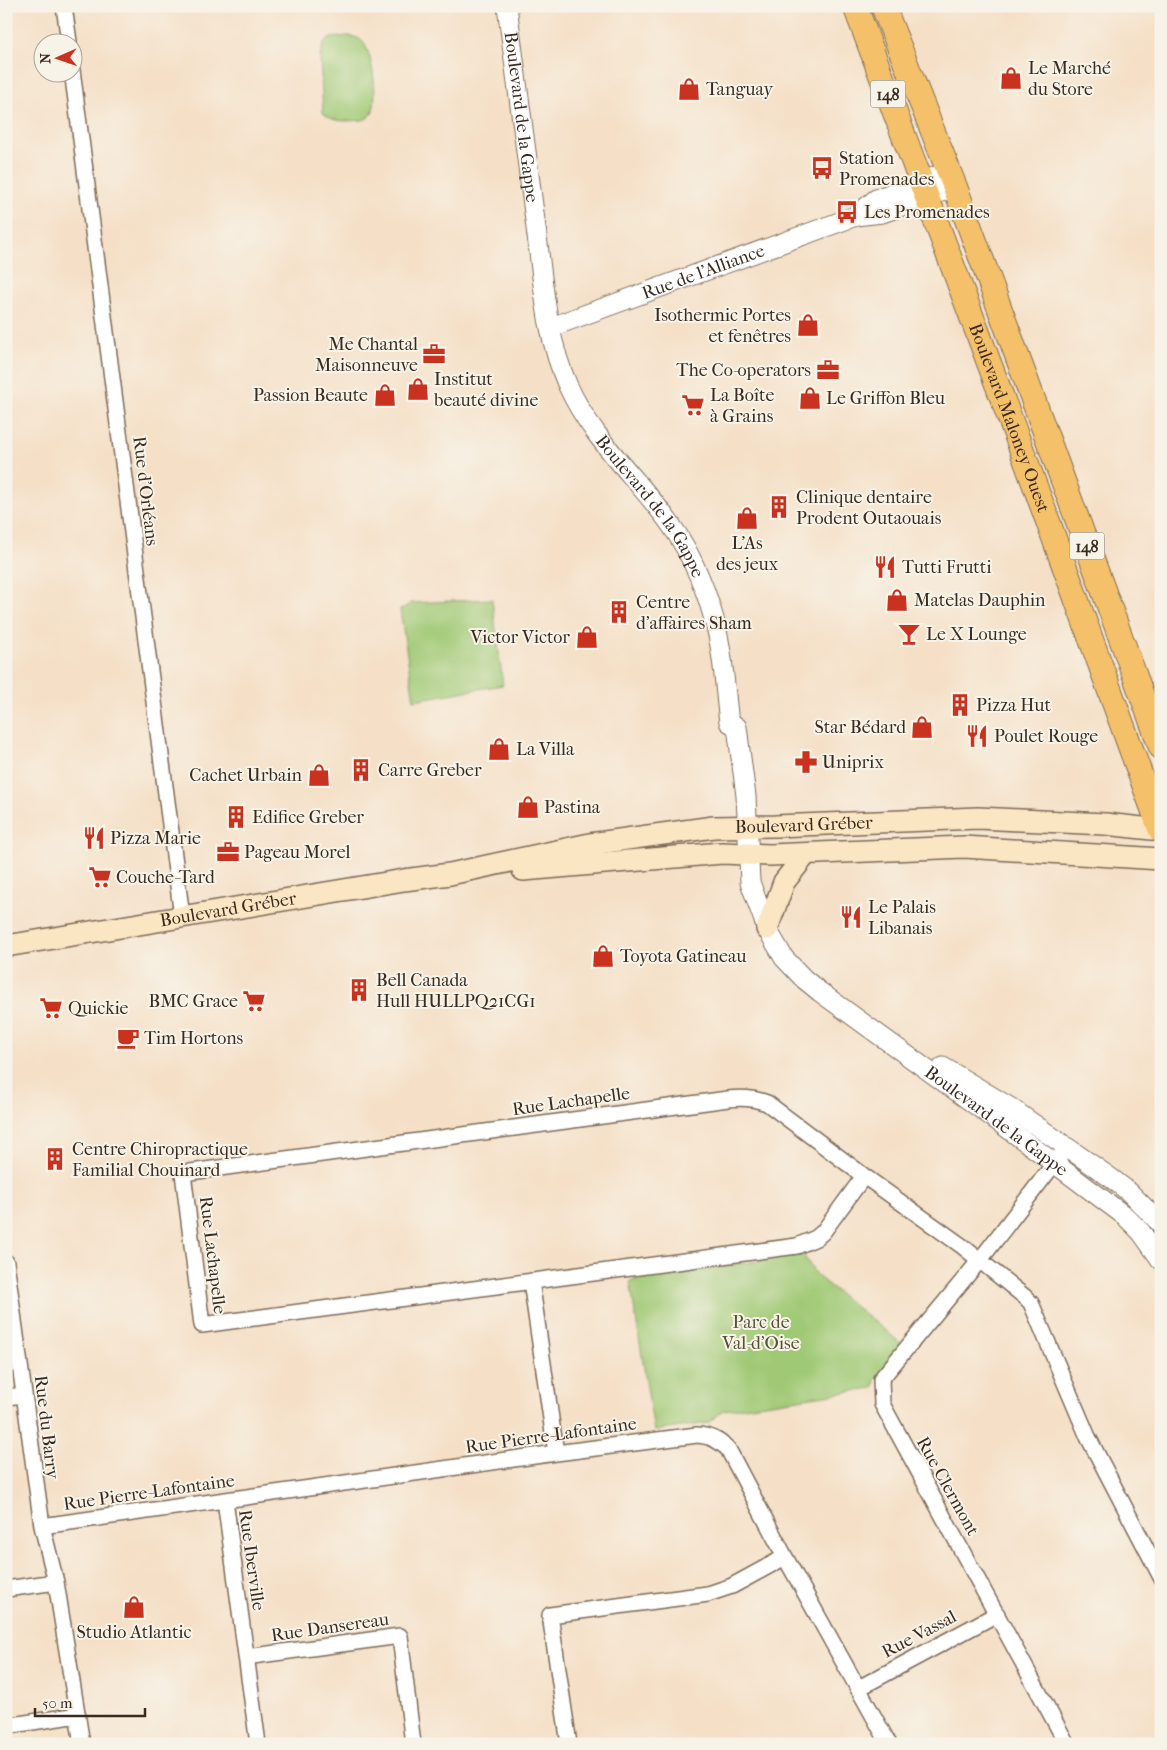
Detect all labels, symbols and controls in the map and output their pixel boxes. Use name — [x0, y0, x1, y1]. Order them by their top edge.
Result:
street label: Boulevard de la Gappe — [500, 30, 542, 204]
north arrow — [32, 32, 82, 82]
text: N — [37, 52, 54, 64]
place label: Le Marché du Store — [1028, 58, 1111, 100]
shop icon: Le Marché du Store — [998, 65, 1024, 91]
shop icon: Tanguay — [676, 76, 702, 102]
place label: Tanguay — [706, 79, 775, 100]
road number: 148 — [870, 80, 906, 108]
place label: Station Promenades — [839, 148, 935, 190]
bus stop icon: Station Promenades — [809, 155, 835, 181]
bus stop icon: Les Promenades — [834, 199, 860, 225]
place label: Les Promenades — [864, 202, 990, 223]
street label: Rue de l'Alliance — [639, 240, 768, 304]
place label: Isothermic Portes et fenêtres — [654, 305, 791, 347]
shop icon: Isothermic Portes et fenêtres — [795, 312, 821, 338]
street label: Boulevard Maloney Ouest — [964, 321, 1054, 516]
place label: Me Chantal Maisonneuve — [315, 334, 418, 376]
office icon: Me Chantal Maisonneuve — [421, 341, 447, 367]
office icon: The Co-operators — [815, 357, 841, 383]
place label: The Co-operators — [676, 360, 811, 381]
place label: Institut beauté divine — [433, 369, 538, 411]
shop icon: Institut beauté divine — [405, 376, 431, 402]
shop icon: Passion Beaute — [372, 382, 398, 408]
place label: Passion Beaute — [253, 385, 368, 406]
place label: La Boîte à Grains — [710, 385, 774, 427]
shop icon: Le Griffon Bleu — [797, 385, 823, 411]
place label: Le Griffon Bleu — [826, 388, 945, 409]
supermarket icon: La Boîte à Grains — [680, 392, 706, 418]
street label: Boulevard de la Gappe — [591, 431, 708, 581]
street label: Rue d'Orléans — [128, 435, 163, 547]
place label: Clinique dentaire Prodent Outaouais — [796, 487, 942, 529]
building icon: Clinique dentaire Prodent Outaouais — [766, 494, 792, 520]
shop icon: L'As des jeux — [734, 505, 760, 531]
road number: 148 — [1070, 532, 1104, 560]
place label: L'As des jeux — [716, 533, 779, 575]
restaurant icon: Tutti Frutti — [872, 554, 898, 580]
place label: Tutti Frutti — [902, 557, 992, 578]
shop icon: Matelas Dauphin — [884, 587, 910, 613]
place label: Matelas Dauphin — [914, 590, 1046, 611]
place label: Centre d'affaires Sham — [636, 592, 752, 634]
building icon: Centre d'affaires Sham — [606, 599, 632, 625]
bar icon: Le X Lounge — [896, 621, 922, 647]
shop icon: Victor Victor — [574, 624, 600, 650]
place label: Le X Lounge — [926, 624, 1027, 645]
place label: Victor Victor — [469, 627, 570, 648]
building icon: Pizza Hut — [947, 692, 973, 718]
place label: Pizza Hut — [976, 695, 1051, 716]
shop icon: Star Bédard — [909, 714, 935, 740]
place label: Star Bédard — [814, 717, 906, 738]
restaurant icon: Poulet Rouge — [964, 723, 990, 749]
place label: Poulet Rouge — [994, 726, 1098, 747]
shop icon: La Villa — [486, 736, 512, 762]
place label: La Villa — [516, 739, 575, 760]
pharmacy icon: Uniprix — [793, 749, 819, 775]
place label: Uniprix — [822, 752, 884, 773]
building icon: Carre Greber — [348, 757, 374, 783]
place label: Carre Greber — [378, 760, 482, 781]
shop icon: Cachet Urbain — [306, 762, 332, 788]
place label: Cachet Urbain — [189, 765, 303, 786]
shop icon: Pastina — [515, 794, 541, 820]
place label: Pastina — [544, 797, 601, 818]
building icon: Edifice Greber — [223, 804, 249, 830]
place label: Edifice Greber — [252, 807, 364, 828]
street label: Boulevard Gréber — [735, 812, 874, 838]
restaurant icon: Pizza Marie — [81, 825, 107, 851]
place label: Pizza Marie — [110, 828, 201, 849]
office icon: Pageau Morel — [215, 839, 241, 865]
place label: Pageau Morel — [244, 842, 350, 863]
supermarket icon: Couche-Tard — [87, 864, 113, 890]
place label: Couche-Tard — [116, 867, 215, 888]
street label: Boulevard Gréber — [158, 888, 298, 931]
place label: Le Palais Libanais — [868, 897, 936, 939]
restaurant icon: Le Palais Libanais — [838, 904, 864, 930]
shop icon: Toyota Gatineau — [590, 943, 616, 969]
place label: Toyota Gatineau — [620, 946, 746, 967]
place label: Bell Canada Hull HULLPQ21CG1 — [376, 970, 536, 1012]
building icon: Bell Canada Hull HULLPQ21CG1 — [346, 977, 372, 1003]
supermarket icon: BMC Grace — [241, 988, 267, 1014]
place label: BMC Grace — [148, 991, 238, 1012]
supermarket icon: Quickie — [38, 995, 64, 1021]
place label: Quickie — [68, 998, 129, 1019]
cafe icon: Tim Hortons — [115, 1025, 141, 1051]
place label: Tim Hortons — [144, 1028, 244, 1049]
street label: Boulevard de la Gappe — [921, 1062, 1072, 1181]
street label: Rue Lachapelle — [511, 1083, 631, 1120]
place label: Centre Chiropractique Familial Chouinard — [72, 1139, 248, 1181]
building icon: Centre Chiropractique Familial Chouinard — [42, 1146, 68, 1172]
street label: Rue Lachapelle — [195, 1195, 230, 1315]
park label: Parc de Val-d'Oise — [721, 1312, 800, 1354]
street label: Rue du Barry — [30, 1374, 63, 1482]
street label: Rue Pierre-Lafontaine — [464, 1413, 638, 1458]
street label: Rue Clermont — [912, 1433, 984, 1540]
street label: Rue Pierre-Lafontaine — [62, 1470, 236, 1515]
street label: Rue Iberville — [234, 1508, 269, 1612]
shop icon: Studio Atlantic — [121, 1594, 147, 1620]
street label: Rue Vassal — [878, 1606, 960, 1663]
street label: Rue Dansereau — [270, 1609, 390, 1646]
place label: Studio Atlantic — [77, 1622, 192, 1643]
scale bar — [35, 1685, 145, 1717]
text: 50 m — [42, 1694, 73, 1712]

